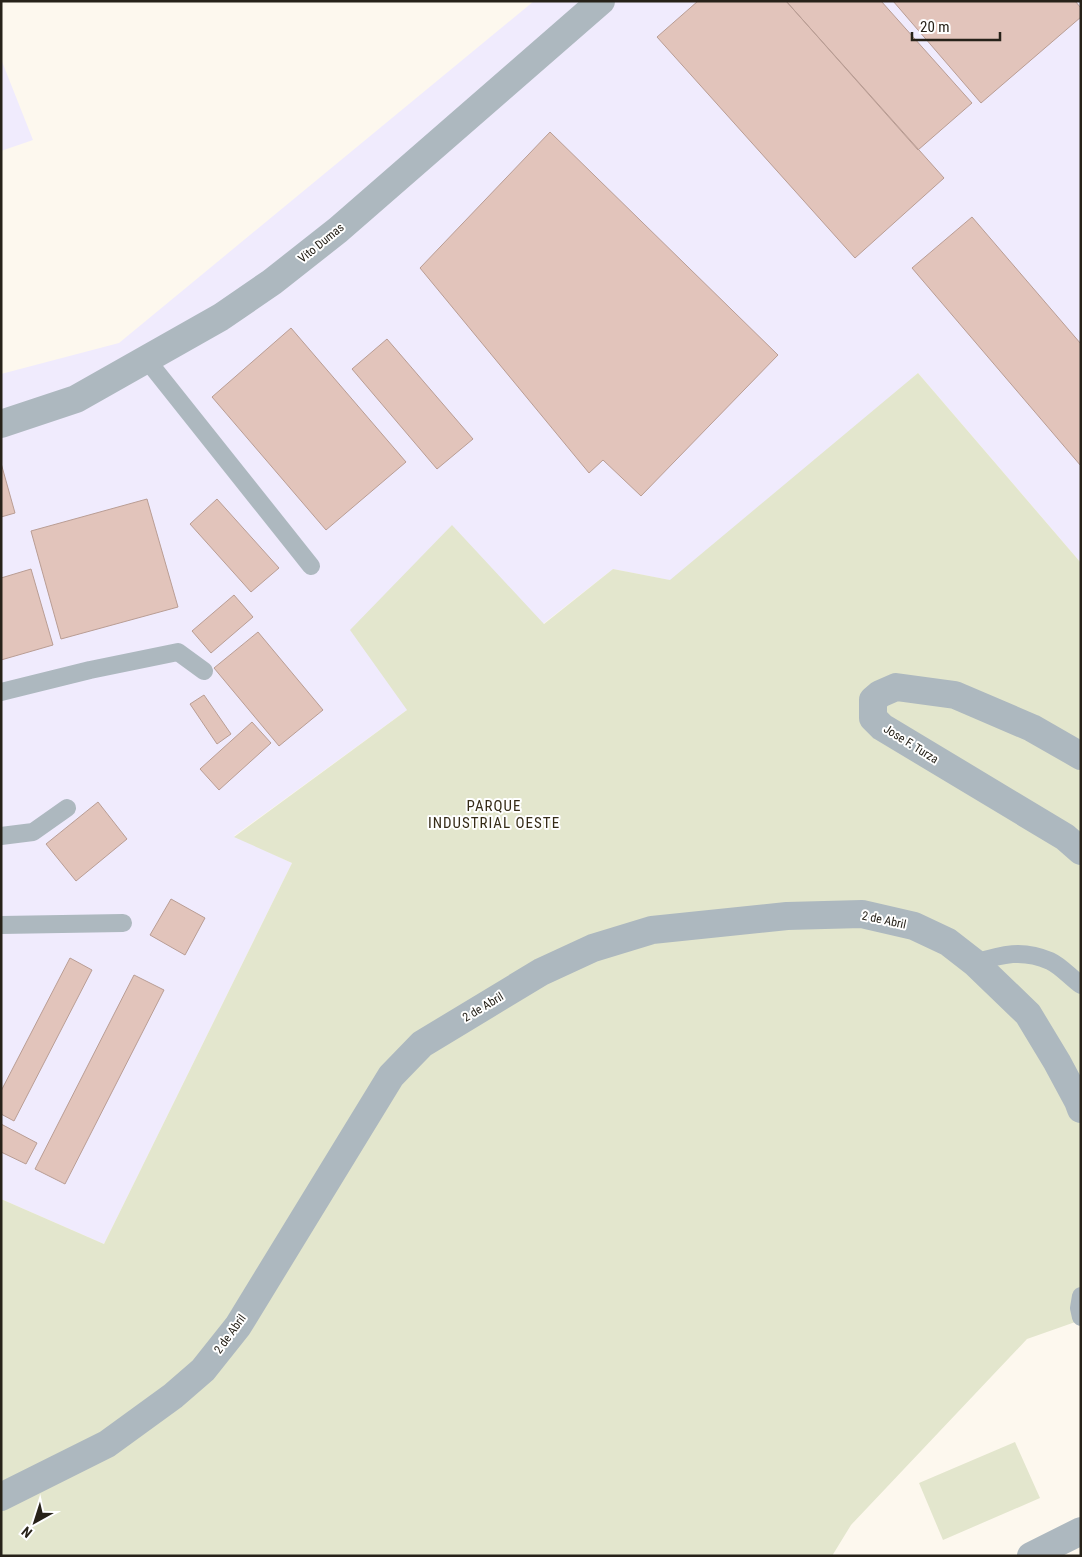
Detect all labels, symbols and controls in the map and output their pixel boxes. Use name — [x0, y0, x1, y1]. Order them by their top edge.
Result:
scale bar — [912, 10, 1000, 42]
text: 20 m — [920, 18, 950, 36]
street label: Vito Dumas — [295, 220, 347, 266]
street label: Jose F. Turza — [881, 722, 941, 766]
district label: PARQUE INDUSTRIAL OESTE — [428, 797, 560, 832]
street label: 2 de Abril — [861, 908, 907, 932]
street label: 2 de Abril — [460, 989, 506, 1025]
street label: 2 de Abril — [211, 1312, 249, 1356]
north arrow — [10, 1497, 60, 1547]
text: N — [18, 1523, 35, 1541]

